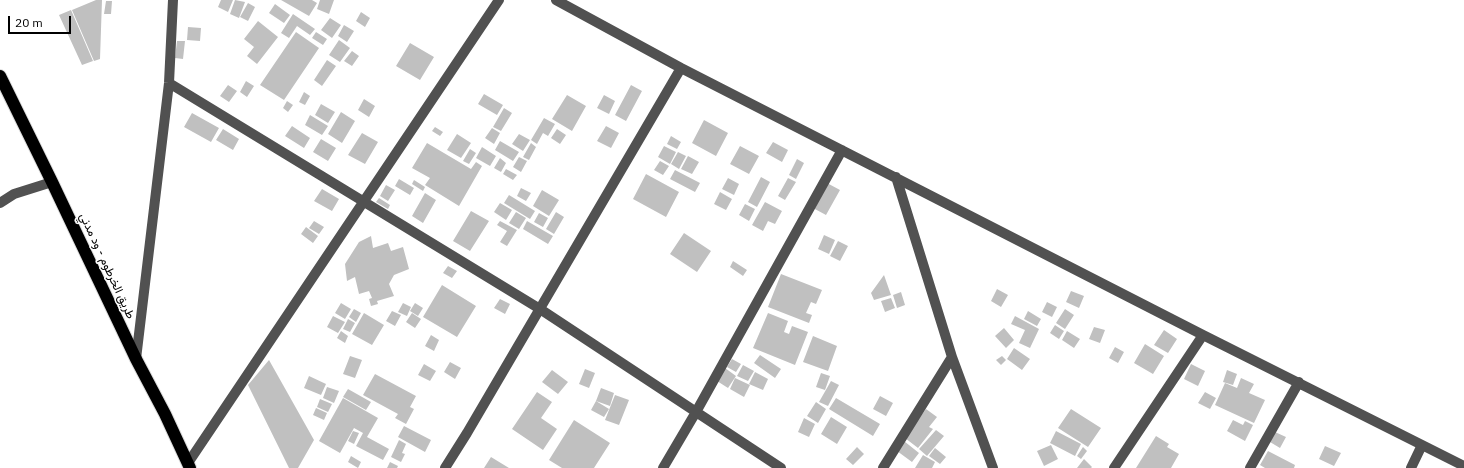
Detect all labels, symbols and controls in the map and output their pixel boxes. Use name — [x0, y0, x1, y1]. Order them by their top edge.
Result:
scale bar — [10, 8, 73, 34]
text: 20 m — [15, 15, 43, 30]
street label: طريق الخرطوم - ود مدني — [76, 211, 138, 321]

